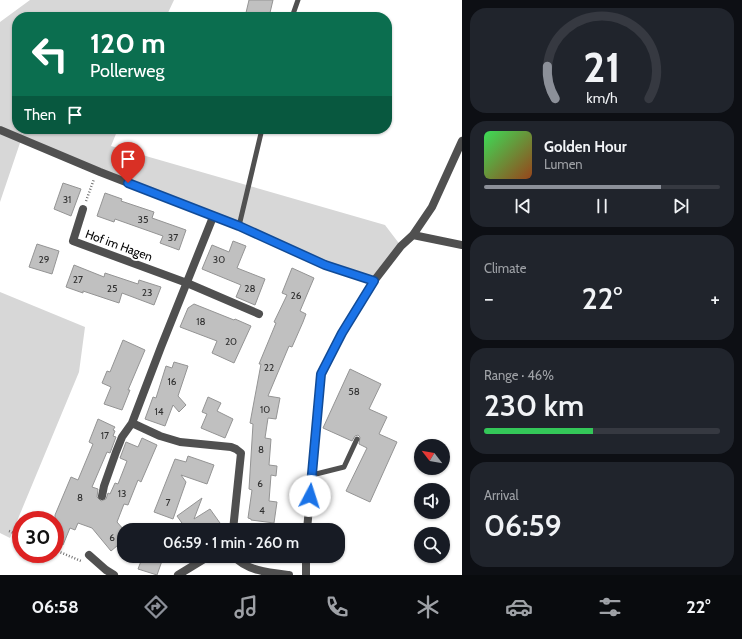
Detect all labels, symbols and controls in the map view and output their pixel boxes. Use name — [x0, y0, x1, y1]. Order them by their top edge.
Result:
text: 120 m — [90, 26, 166, 60]
icon: left — [24, 28, 76, 80]
text: 21 — [583, 42, 621, 92]
text: Pollerweg — [90, 60, 164, 82]
text: km/h — [586, 88, 618, 106]
icon: arrive — [64, 104, 86, 126]
text: Then — [24, 106, 56, 124]
text: Golden Hour — [544, 138, 627, 156]
pin — [111, 142, 145, 183]
icon: arrive — [117, 148, 139, 170]
text: Lumen — [544, 156, 583, 172]
house number: 31 — [63, 193, 71, 206]
icon: previous — [512, 195, 534, 217]
icon: pause — [591, 195, 613, 217]
icon: next — [670, 195, 692, 217]
house number: 35 — [138, 213, 148, 226]
street label: Hof im Hagen — [83, 226, 155, 264]
house number: 37 — [168, 231, 178, 244]
house number: 29 — [39, 253, 50, 266]
house number: 30 — [213, 253, 225, 266]
text: Climate — [484, 260, 526, 276]
house number: 27 — [73, 273, 83, 286]
text: 22° — [582, 280, 622, 317]
house number: 25 — [107, 282, 117, 295]
house number: 28 — [244, 282, 256, 295]
text: − — [484, 285, 494, 312]
text: + — [710, 285, 720, 312]
house number: 23 — [142, 286, 152, 299]
house number: 26 — [291, 289, 302, 302]
house number: 18 — [196, 315, 206, 328]
house number: 20 — [225, 335, 237, 348]
house number: 22 — [264, 361, 274, 374]
text: Range · 46% — [484, 367, 554, 383]
house number: 16 — [168, 375, 177, 388]
house number: 58 — [348, 385, 360, 398]
text: 230 km — [484, 387, 584, 424]
house number: 10 — [260, 403, 270, 416]
house number: 14 — [154, 405, 164, 418]
house number: 17 — [101, 429, 109, 442]
north arrow — [414, 439, 450, 475]
map controls — [414, 439, 450, 563]
house number: 8 — [258, 443, 264, 456]
position arrow — [289, 475, 331, 517]
house number: 6 — [257, 477, 263, 490]
button: sound — [414, 483, 450, 519]
house number: 13 — [118, 487, 126, 500]
text: Arrival — [484, 487, 519, 503]
house number: 8 — [77, 491, 83, 504]
house number: 7 — [165, 496, 171, 509]
house number: 4 — [259, 504, 265, 517]
text: 06:59 — [484, 507, 562, 544]
speed limit sign: 30 — [12, 511, 64, 563]
button: search — [414, 527, 450, 563]
house number: 6 — [109, 531, 115, 544]
text: 06:59 · 1 min · 260 m — [163, 534, 299, 552]
icon: directions — [142, 593, 170, 621]
icon: music — [232, 593, 260, 621]
icon: phone — [323, 593, 351, 621]
icon: climate — [414, 593, 442, 621]
icon: car — [505, 593, 533, 621]
icon: filters — [596, 593, 624, 621]
text: 06:58 — [31, 596, 79, 618]
text: 22° — [686, 596, 711, 618]

